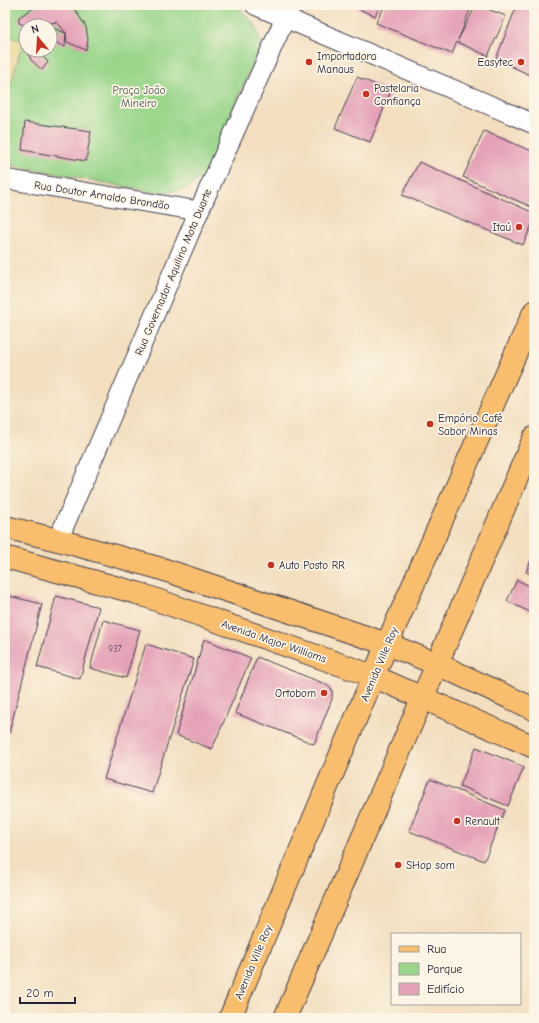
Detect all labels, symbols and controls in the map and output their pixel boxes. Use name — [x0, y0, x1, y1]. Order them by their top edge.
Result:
north arrow — [18, 18, 58, 58]
text: N — [30, 22, 40, 36]
place label: Importadora Manaus — [317, 50, 376, 76]
place label: Easytec — [478, 56, 514, 69]
marker: Importadora Manaus — [304, 57, 314, 67]
marker: Easytec — [516, 57, 526, 67]
place label: Pastelaria Confiança — [374, 82, 421, 108]
park label: Praça João Mineiro — [113, 84, 166, 110]
marker: Pastelaria Confiança — [361, 89, 371, 99]
street label: Rua Doutor Arnaldo Brandão — [33, 178, 171, 213]
street label: Rua Governador Aquilino Mota Duarte — [132, 187, 215, 357]
place label: Itaú — [493, 221, 511, 234]
marker: Itaú — [514, 222, 524, 232]
place label: Empório Café Sabor Minas — [438, 412, 503, 438]
marker: Empório Café Sabor Minas — [425, 419, 435, 429]
place label: Auto Posto RR — [279, 559, 345, 572]
marker: Auto Posto RR — [266, 560, 276, 570]
street label: Avenida Major Williams — [220, 617, 328, 666]
street label: Avenida Ville Roy — [358, 625, 401, 703]
house number: 937 — [108, 644, 123, 654]
place label: Ortobom — [275, 687, 316, 700]
marker: Ortobom — [319, 688, 329, 698]
place label: Renault — [465, 815, 501, 828]
marker: Renault — [452, 816, 462, 826]
place label: SHop som — [406, 859, 455, 872]
marker: SHop som — [393, 860, 403, 870]
street label: Avenida Ville Roy — [232, 923, 275, 1001]
legend — [391, 933, 521, 1005]
text: Rua — [427, 942, 446, 956]
text: Parque — [427, 962, 462, 976]
scale bar — [20, 979, 75, 1005]
text: Edifício — [427, 982, 464, 996]
text: 20 m — [26, 986, 54, 1000]

